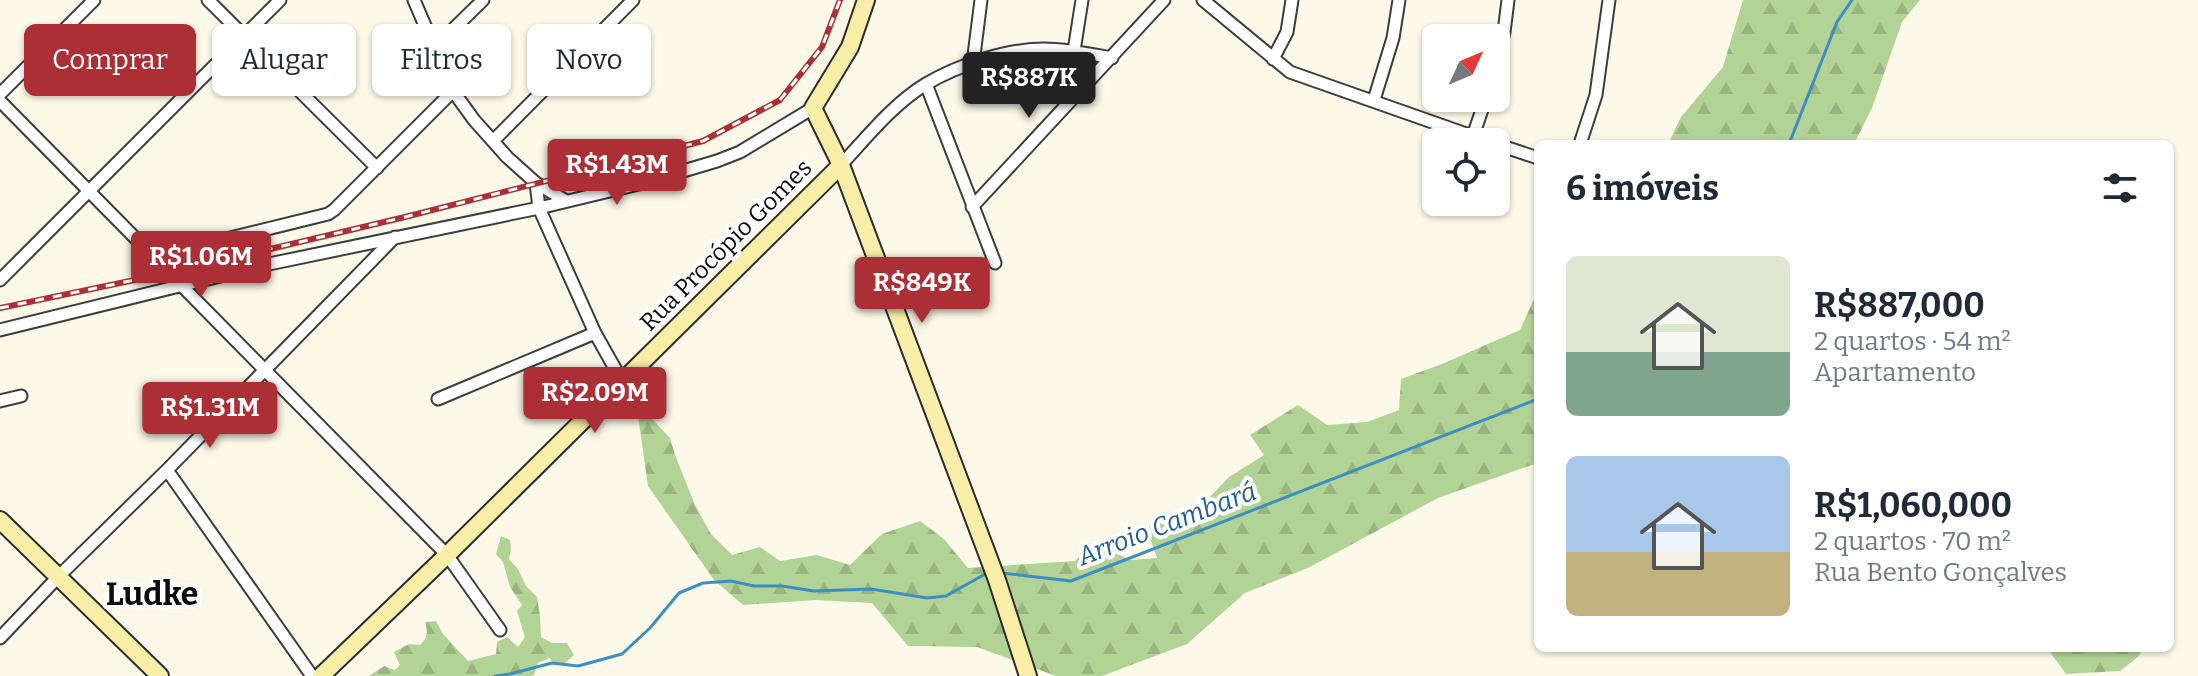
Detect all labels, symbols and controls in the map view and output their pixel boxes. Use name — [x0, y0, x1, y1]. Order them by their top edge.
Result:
chip: Comprar — [24, 24, 196, 96]
chip: Alugar — [212, 24, 356, 96]
chip: Filtros — [372, 24, 511, 96]
chip: Novo — [527, 24, 651, 96]
north arrow — [1422, 24, 1510, 112]
map controls — [1422, 24, 1510, 216]
pin: R$887K — [964, 52, 1094, 120]
text: R$887K — [980, 62, 1078, 93]
button: locate — [1422, 128, 1510, 216]
pin: R$1.43M — [543, 139, 691, 207]
text: R$1.43M — [566, 149, 668, 180]
street label: Rua Procópio Gomes — [635, 154, 817, 336]
icon: filters — [2098, 166, 2142, 210]
text: 6 imóveis — [1566, 168, 1719, 209]
pin: R$1.06M — [127, 231, 275, 299]
text: R$1.06M — [149, 241, 253, 272]
pin: R$849K — [857, 257, 987, 325]
text: R$849K — [873, 267, 971, 298]
text: R$887,000 — [1814, 285, 1985, 326]
icon: home — [1630, 288, 1726, 384]
text: 2 quartos · 54 m² — [1814, 326, 2011, 357]
text: Apartamento — [1814, 357, 1976, 388]
pin: R$2.09M — [521, 367, 669, 435]
text: R$2.09M — [541, 377, 649, 408]
pin: R$1.31M — [136, 382, 284, 450]
text: R$1.31M — [160, 392, 260, 423]
water label: Arroio Cambará — [1072, 476, 1261, 573]
text: R$1,060,000 — [1814, 485, 2012, 526]
icon: home — [1630, 488, 1726, 584]
text: 2 quartos · 70 m² — [1814, 526, 2011, 557]
text: Rua Bento Gonçalves — [1814, 557, 2067, 588]
district label: Ludke — [106, 575, 198, 613]

